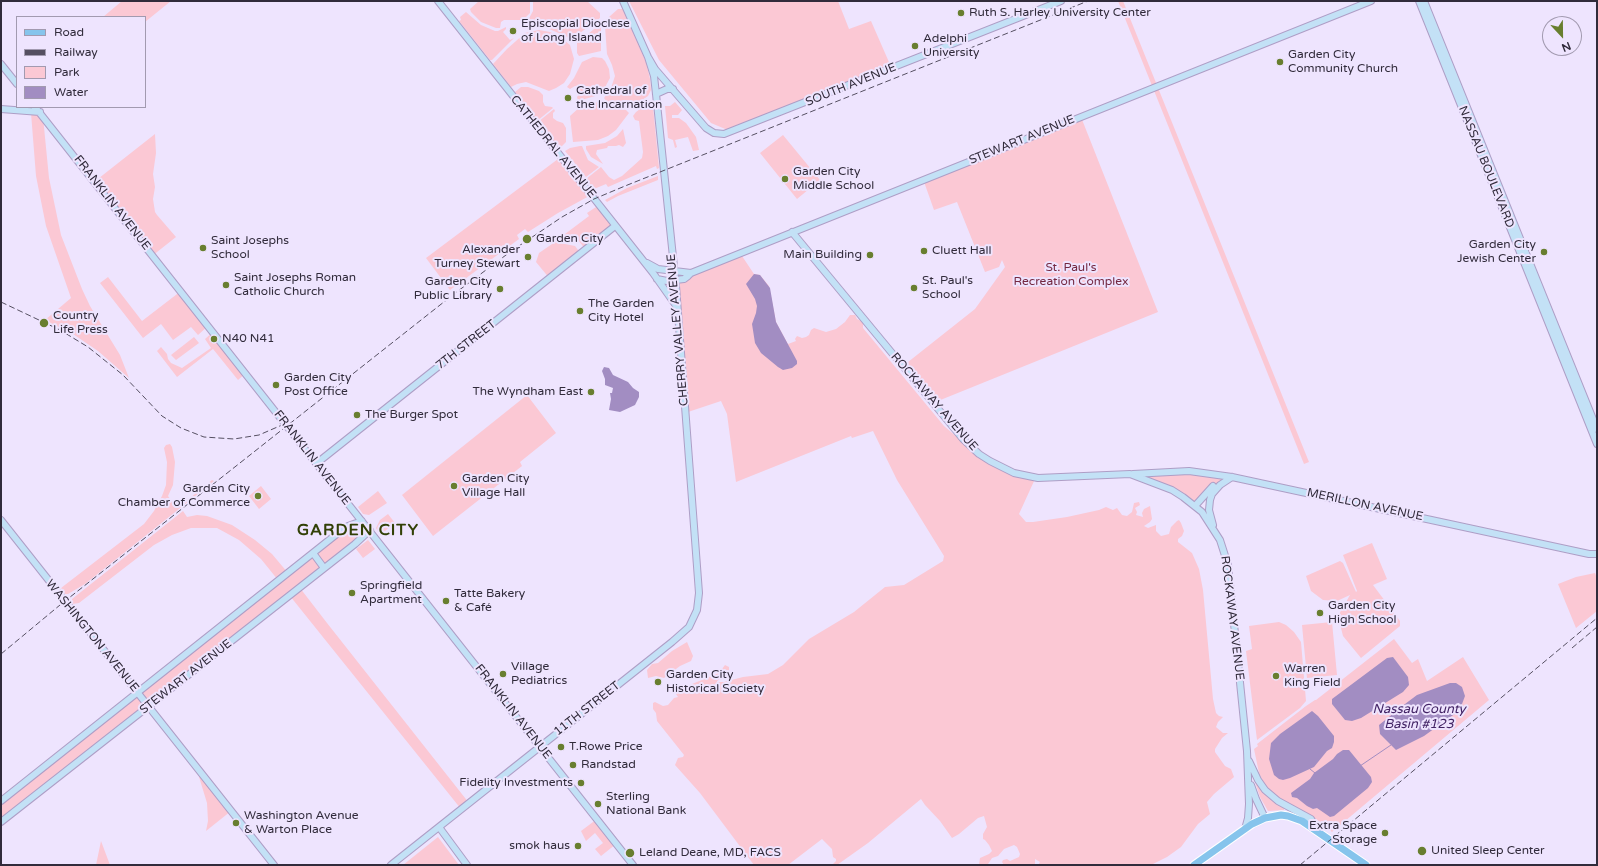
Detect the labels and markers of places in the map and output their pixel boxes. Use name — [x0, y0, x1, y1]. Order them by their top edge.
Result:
place label: Ruth S. Harley University Center — [969, 6, 1151, 20]
marker: Ruth S. Harley University Center — [956, 8, 966, 18]
place label: Episcopial Dioclese of Long Island — [521, 17, 630, 45]
marker: Episcopial Dioclese of Long Island — [508, 26, 518, 36]
place label: Adelphi University — [923, 32, 980, 60]
marker: Adelphi University — [910, 41, 920, 51]
place label: Garden City Community Church — [1288, 48, 1398, 76]
marker: Garden City Community Church — [1275, 57, 1285, 67]
place label: Cathedral of the Incarnation — [576, 84, 662, 112]
marker: Cathedral of the Incarnation — [563, 93, 573, 103]
place label: Garden City Middle School — [793, 165, 874, 193]
marker: Garden City Middle School — [780, 174, 790, 184]
place label: Garden City — [536, 232, 603, 246]
marker: Garden City — [521, 233, 533, 245]
place label: Saint Josephs School — [211, 234, 289, 262]
place label: Garden City Jewish Center — [1457, 238, 1536, 266]
marker: Saint Josephs School — [198, 243, 208, 253]
place label: Alexander Turney Stewart — [434, 243, 520, 271]
place label: Cluett Hall — [932, 244, 991, 258]
marker: Cluett Hall — [919, 246, 929, 256]
marker: Garden City Jewish Center — [1539, 247, 1549, 257]
place label: Main Building — [783, 248, 862, 262]
marker: Main Building — [865, 250, 875, 260]
marker: Alexander Turney Stewart — [523, 252, 533, 262]
place label: Saint Josephs Roman Catholic Church — [234, 271, 356, 299]
place label: St. Paul's School — [922, 274, 973, 302]
place label: Garden City Public Library — [414, 275, 492, 303]
marker: Saint Josephs Roman Catholic Church — [221, 280, 231, 290]
marker: St. Paul's School — [909, 283, 919, 293]
marker: Garden City Public Library — [495, 284, 505, 294]
place label: The Garden City Hotel — [588, 297, 654, 325]
marker: The Garden City Hotel — [575, 306, 585, 316]
place label: Country Life Press — [53, 309, 108, 337]
marker: Country Life Press — [38, 317, 50, 329]
place label: N40 N41 — [222, 332, 275, 346]
marker: N40 N41 — [209, 334, 219, 344]
place label: Garden City Post Office — [284, 371, 351, 399]
marker: Garden City Post Office — [271, 380, 281, 390]
place label: The Wyndham East — [472, 385, 583, 399]
marker: The Wyndham East — [586, 387, 596, 397]
place label: The Burger Spot — [365, 408, 458, 422]
marker: The Burger Spot — [352, 410, 362, 420]
place label: Garden City Village Hall — [462, 472, 529, 500]
marker: Garden City Village Hall — [449, 481, 459, 491]
place label: Garden City Chamber of Commerce — [118, 482, 250, 510]
marker: Garden City Chamber of Commerce — [253, 491, 263, 501]
place label: Springfield Apartment — [360, 579, 422, 607]
place label: Tatte Bakery & Café — [454, 587, 525, 615]
marker: Springfield Apartment — [347, 588, 357, 598]
marker: Tatte Bakery & Café — [441, 596, 451, 606]
place label: Garden City High School — [1328, 599, 1397, 627]
marker: Garden City High School — [1315, 608, 1325, 618]
place label: Village Pediatrics — [511, 660, 567, 688]
place label: Warren King Field — [1284, 662, 1341, 690]
place label: Garden City Historical Society — [666, 668, 764, 696]
marker: Village Pediatrics — [498, 669, 508, 679]
marker: Warren King Field — [1271, 671, 1281, 681]
marker: Garden City Historical Society — [653, 677, 663, 687]
place label: T.Rowe Price — [569, 740, 643, 754]
marker: T.Rowe Price — [556, 742, 566, 752]
place label: Randstad — [581, 758, 636, 772]
marker: Randstad — [568, 760, 578, 770]
place label: Fidelity Investments — [459, 776, 573, 790]
marker: Fidelity Investments — [576, 778, 586, 788]
place label: Sterling National Bank — [606, 790, 686, 818]
marker: Sterling National Bank — [593, 799, 603, 809]
place label: Washington Avenue & Warton Place — [244, 809, 359, 837]
marker: Washington Avenue & Warton Place — [231, 818, 241, 828]
place label: Extra Space Storage — [1309, 819, 1377, 847]
marker: Extra Space Storage — [1380, 828, 1390, 838]
place label: smok haus — [509, 839, 570, 853]
marker: smok haus — [573, 841, 583, 851]
place label: United Sleep Center — [1431, 844, 1545, 858]
marker: United Sleep Center — [1416, 845, 1428, 857]
place label: Leland Deane, MD, FACS — [639, 846, 781, 860]
marker: Leland Deane, MD, FACS — [624, 847, 636, 859]

